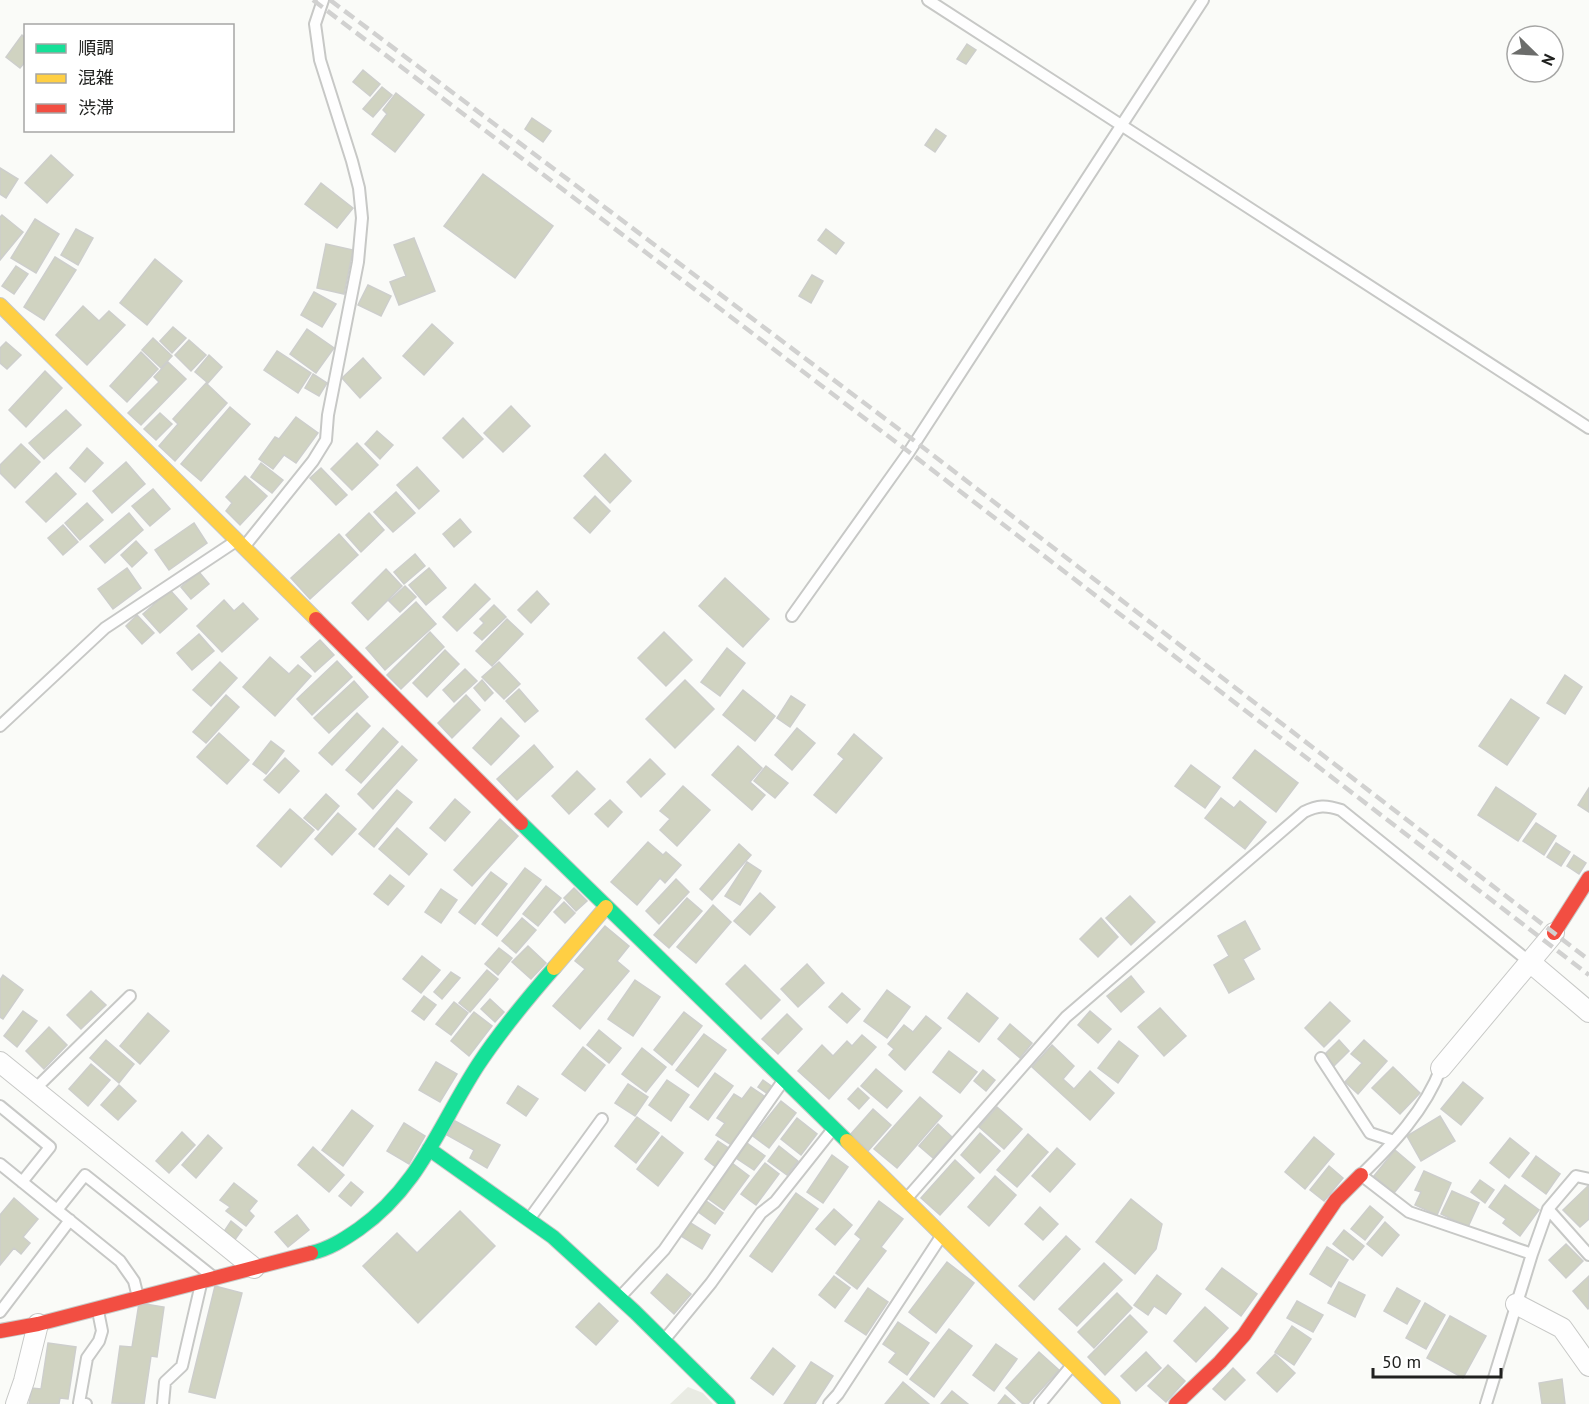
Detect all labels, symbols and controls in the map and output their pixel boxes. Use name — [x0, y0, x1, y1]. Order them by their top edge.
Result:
legend — [24, 24, 234, 132]
north arrow — [1505, 24, 1565, 84]
text: 順調 — [78, 36, 114, 59]
text: N — [1537, 51, 1560, 69]
text: 混雑 — [78, 66, 114, 89]
text: 渋滞 — [78, 96, 114, 119]
scale bar — [1373, 1341, 1500, 1379]
text: 50 m — [1382, 1350, 1421, 1373]

